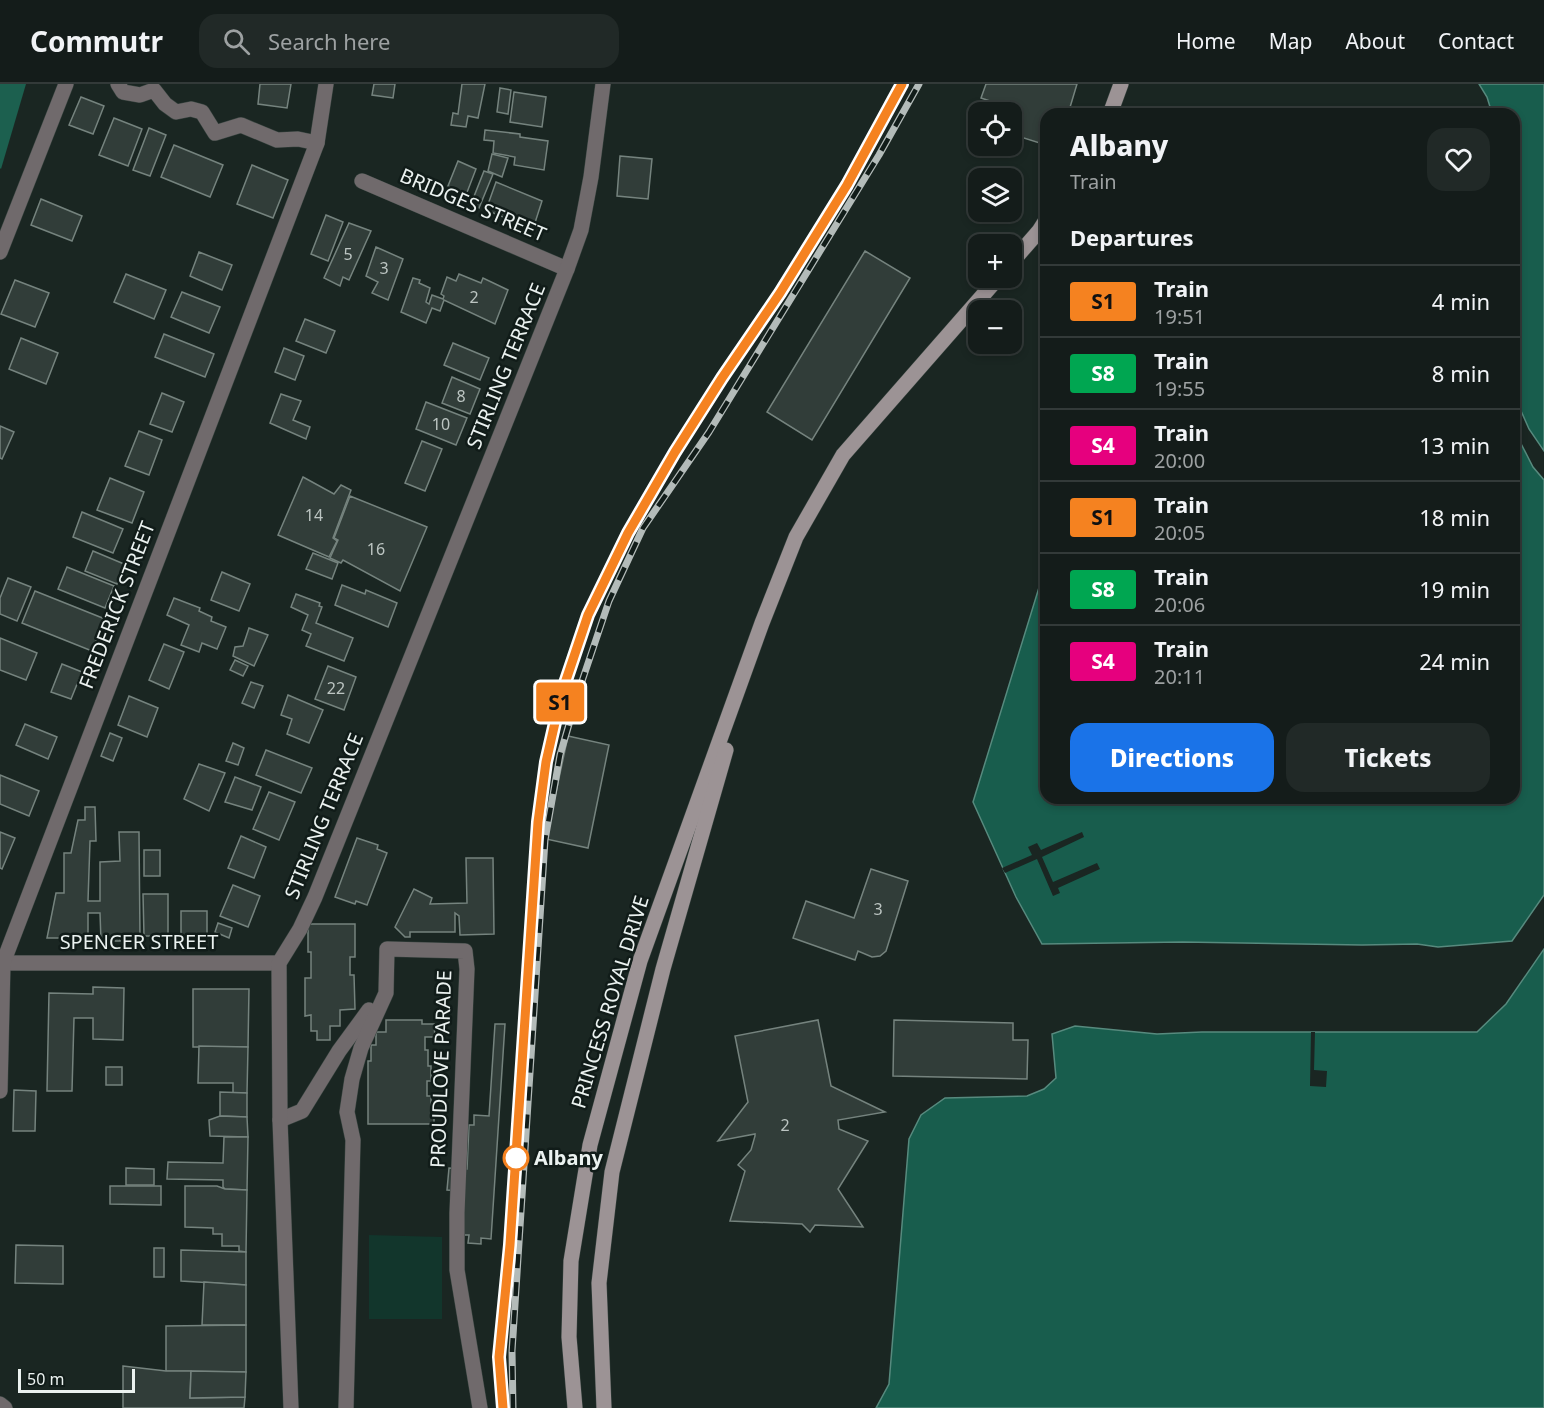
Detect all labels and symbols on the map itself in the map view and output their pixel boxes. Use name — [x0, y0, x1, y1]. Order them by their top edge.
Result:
street label: BRIDGES STREET — [396, 162, 551, 248]
house number: 5 — [343, 243, 353, 265]
house number: 3 — [379, 257, 389, 279]
street label: STIRLING TERRACE — [460, 279, 551, 453]
house number: 2 — [469, 286, 479, 308]
house number: 8 — [456, 385, 466, 407]
house number: 10 — [432, 413, 450, 435]
house number: 14 — [305, 504, 323, 526]
street label: FREDERICK STREET — [72, 517, 161, 692]
house number: 16 — [367, 538, 385, 560]
house number: 22 — [327, 677, 345, 699]
line badge: S1 — [533, 682, 587, 722]
street label: STIRLING TERRACE — [278, 729, 369, 903]
street label: PRINCESS ROYAL DRIVE — [564, 892, 655, 1111]
house number: 3 — [873, 898, 883, 920]
street label: SPENCER STREET — [60, 928, 218, 955]
street label: PROUDLOVE PARADE — [424, 970, 457, 1168]
house number: 2 — [780, 1114, 790, 1136]
place label: Albany — [534, 1144, 603, 1171]
marker: Albany — [503, 1145, 529, 1171]
scale bar — [18, 1366, 135, 1394]

